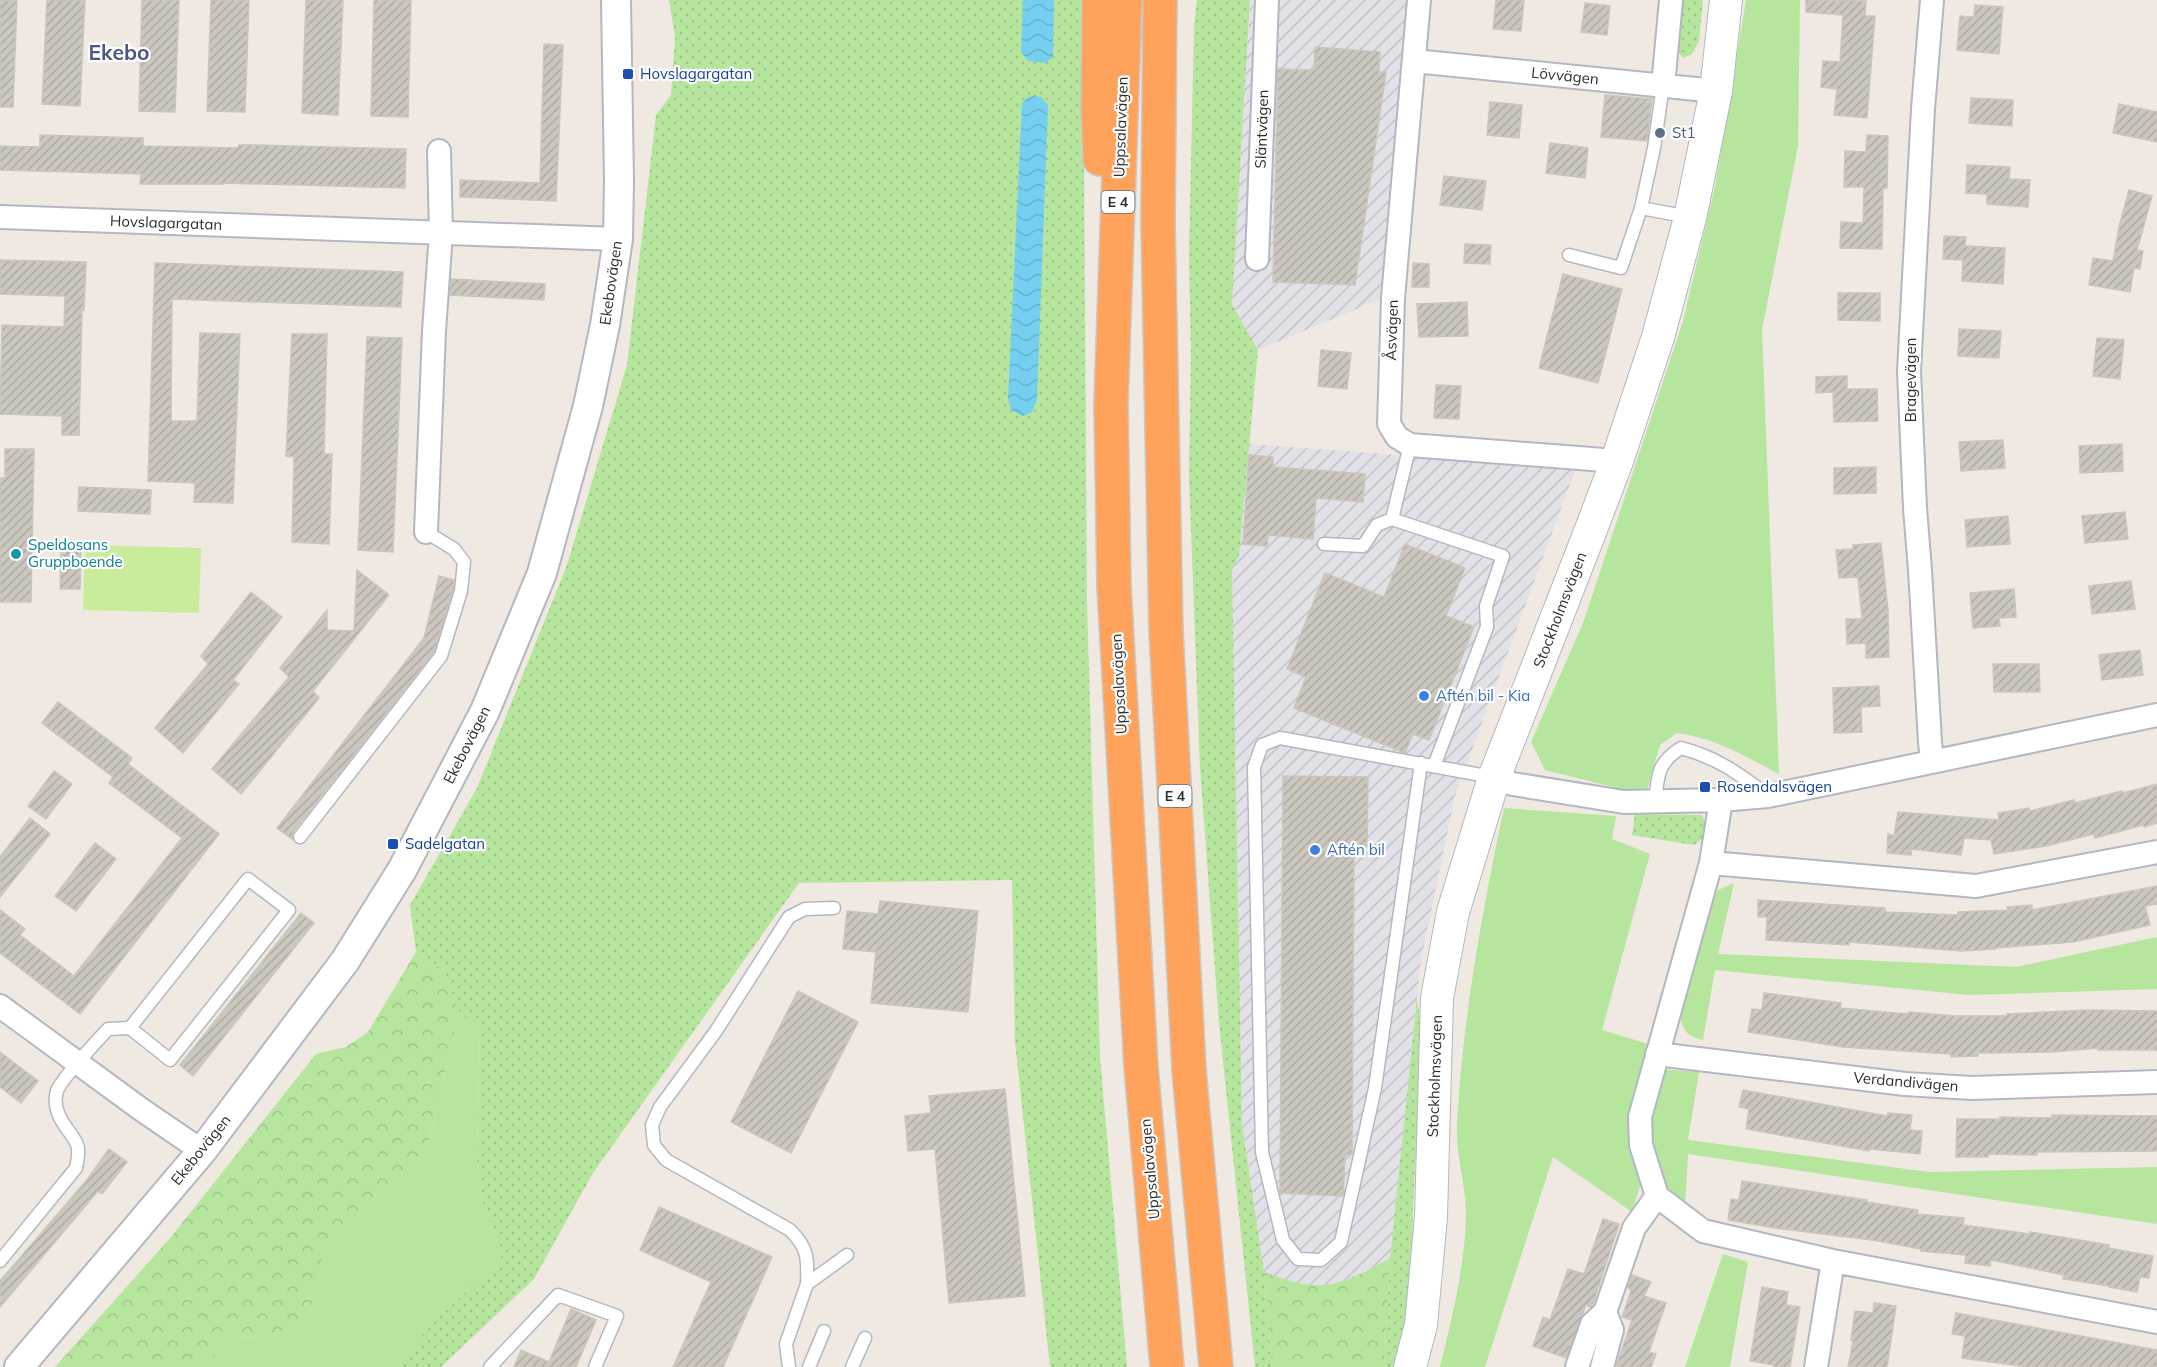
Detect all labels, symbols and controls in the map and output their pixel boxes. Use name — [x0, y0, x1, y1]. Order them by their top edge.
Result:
district label: Ekebo — [89, 39, 149, 65]
street label: Lövvägen — [1530, 63, 1600, 88]
place label: Hovslagargatan — [640, 64, 752, 83]
marker: Hovslagargatan — [621, 67, 635, 81]
street label: Uppsalavägen — [1109, 76, 1132, 178]
street label: Släntvägen — [1251, 89, 1272, 169]
place label: St1 — [1672, 123, 1696, 142]
marker: St1 — [1653, 126, 1667, 140]
road number: E 4 — [1102, 191, 1134, 213]
street label: Hovslagargatan — [110, 211, 222, 234]
street label: Ekebovägen — [595, 240, 626, 326]
street label: Åsvägen — [1380, 299, 1402, 361]
street label: Bragevägen — [1901, 338, 1920, 422]
place label: Speldosans Gruppboende — [28, 535, 123, 571]
marker: Speldosans Gruppboende — [9, 547, 23, 561]
street label: Stockholmsvägen — [1529, 549, 1590, 670]
street label: Uppsalavägen — [1106, 633, 1131, 735]
place label: Aftén bil - Kia — [1436, 686, 1530, 705]
marker: Aftén bil - Kia — [1417, 689, 1431, 703]
street label: Ekebovägen — [439, 703, 494, 787]
place label: Rosendalsvägen — [1717, 777, 1832, 796]
marker: Rosendalsvägen — [1698, 780, 1712, 794]
road number: E 4 — [1158, 785, 1192, 807]
place label: Sadelgatan — [405, 834, 485, 853]
marker: Sadelgatan — [386, 837, 400, 851]
place label: Aftén bil — [1327, 840, 1385, 859]
marker: Aftén bil — [1308, 843, 1322, 857]
street label: Stockholmsvägen — [1423, 1014, 1446, 1138]
street label: Verdandivägen — [1853, 1067, 1959, 1096]
street label: Ekebovägen — [167, 1111, 235, 1189]
street label: Uppsalavägen — [1136, 1118, 1163, 1220]

